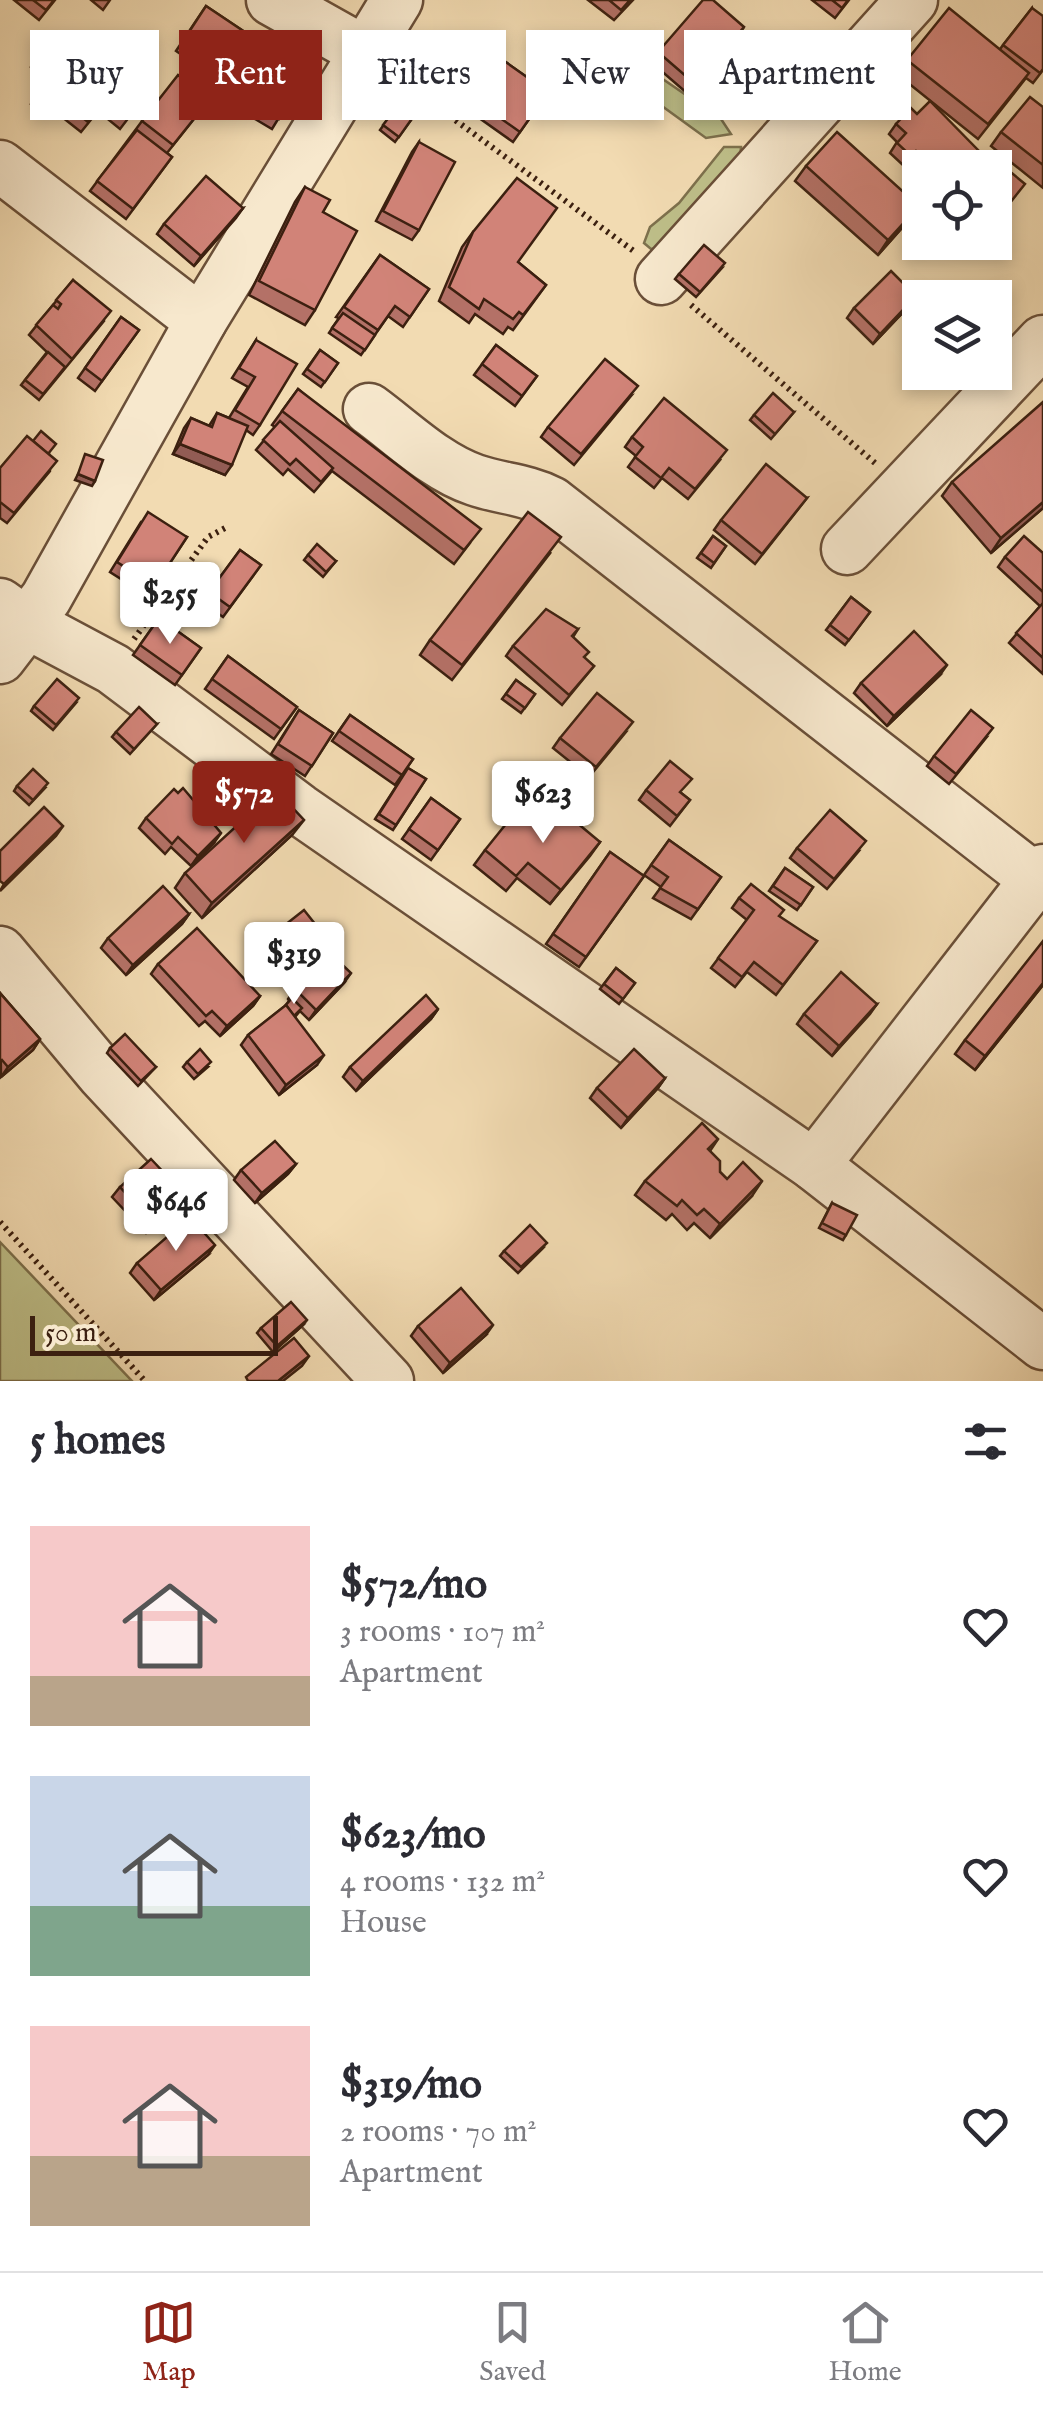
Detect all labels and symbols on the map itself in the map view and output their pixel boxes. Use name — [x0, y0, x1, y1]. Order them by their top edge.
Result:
pin: $255 — [111, 562, 229, 647]
pin: $572 — [185, 761, 303, 846]
pin: $623 — [484, 761, 602, 846]
pin: $319 — [235, 922, 353, 1007]
pin: $646 — [117, 1169, 235, 1254]
scale bar — [30, 1311, 278, 1356]

